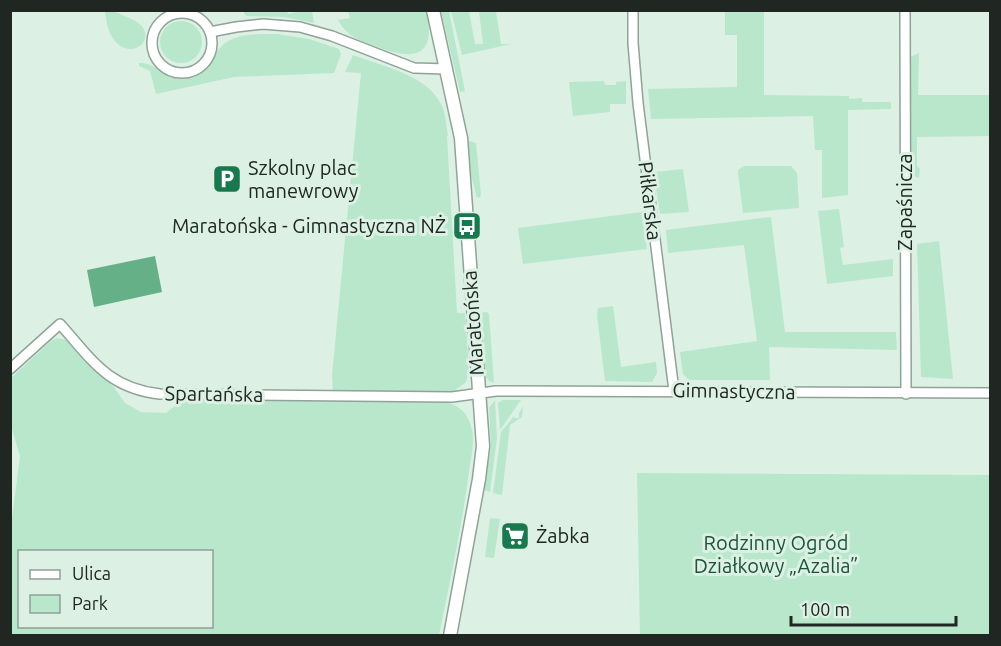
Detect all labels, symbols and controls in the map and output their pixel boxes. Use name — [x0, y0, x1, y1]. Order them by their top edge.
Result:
street label: Zapaśnicza — [893, 153, 916, 251]
place label: Szkolny plac manewrowy — [248, 156, 359, 202]
street label: Piłkarska — [634, 160, 667, 242]
parking icon: Szkolny plac manewrowy — [211, 163, 243, 195]
bus stop icon: Maratońska - Gimnastyczna NŻ — [451, 210, 483, 242]
place label: Maratońska - Gimnastyczna NŻ — [172, 214, 446, 237]
street label: Maratońska — [457, 270, 488, 376]
street label: Gimnastyczna — [672, 378, 796, 403]
street label: Spartańska — [165, 381, 264, 406]
supermarket icon: Żabka — [499, 520, 531, 552]
place label: Żabka — [536, 524, 590, 547]
park label: Rodzinny Ogród Działkowy „Azalia” — [694, 531, 858, 577]
legend — [18, 550, 213, 628]
text: Ulica — [72, 563, 111, 583]
scale bar — [791, 589, 956, 627]
text: Park — [72, 593, 108, 613]
text: 100 m — [800, 599, 850, 619]

